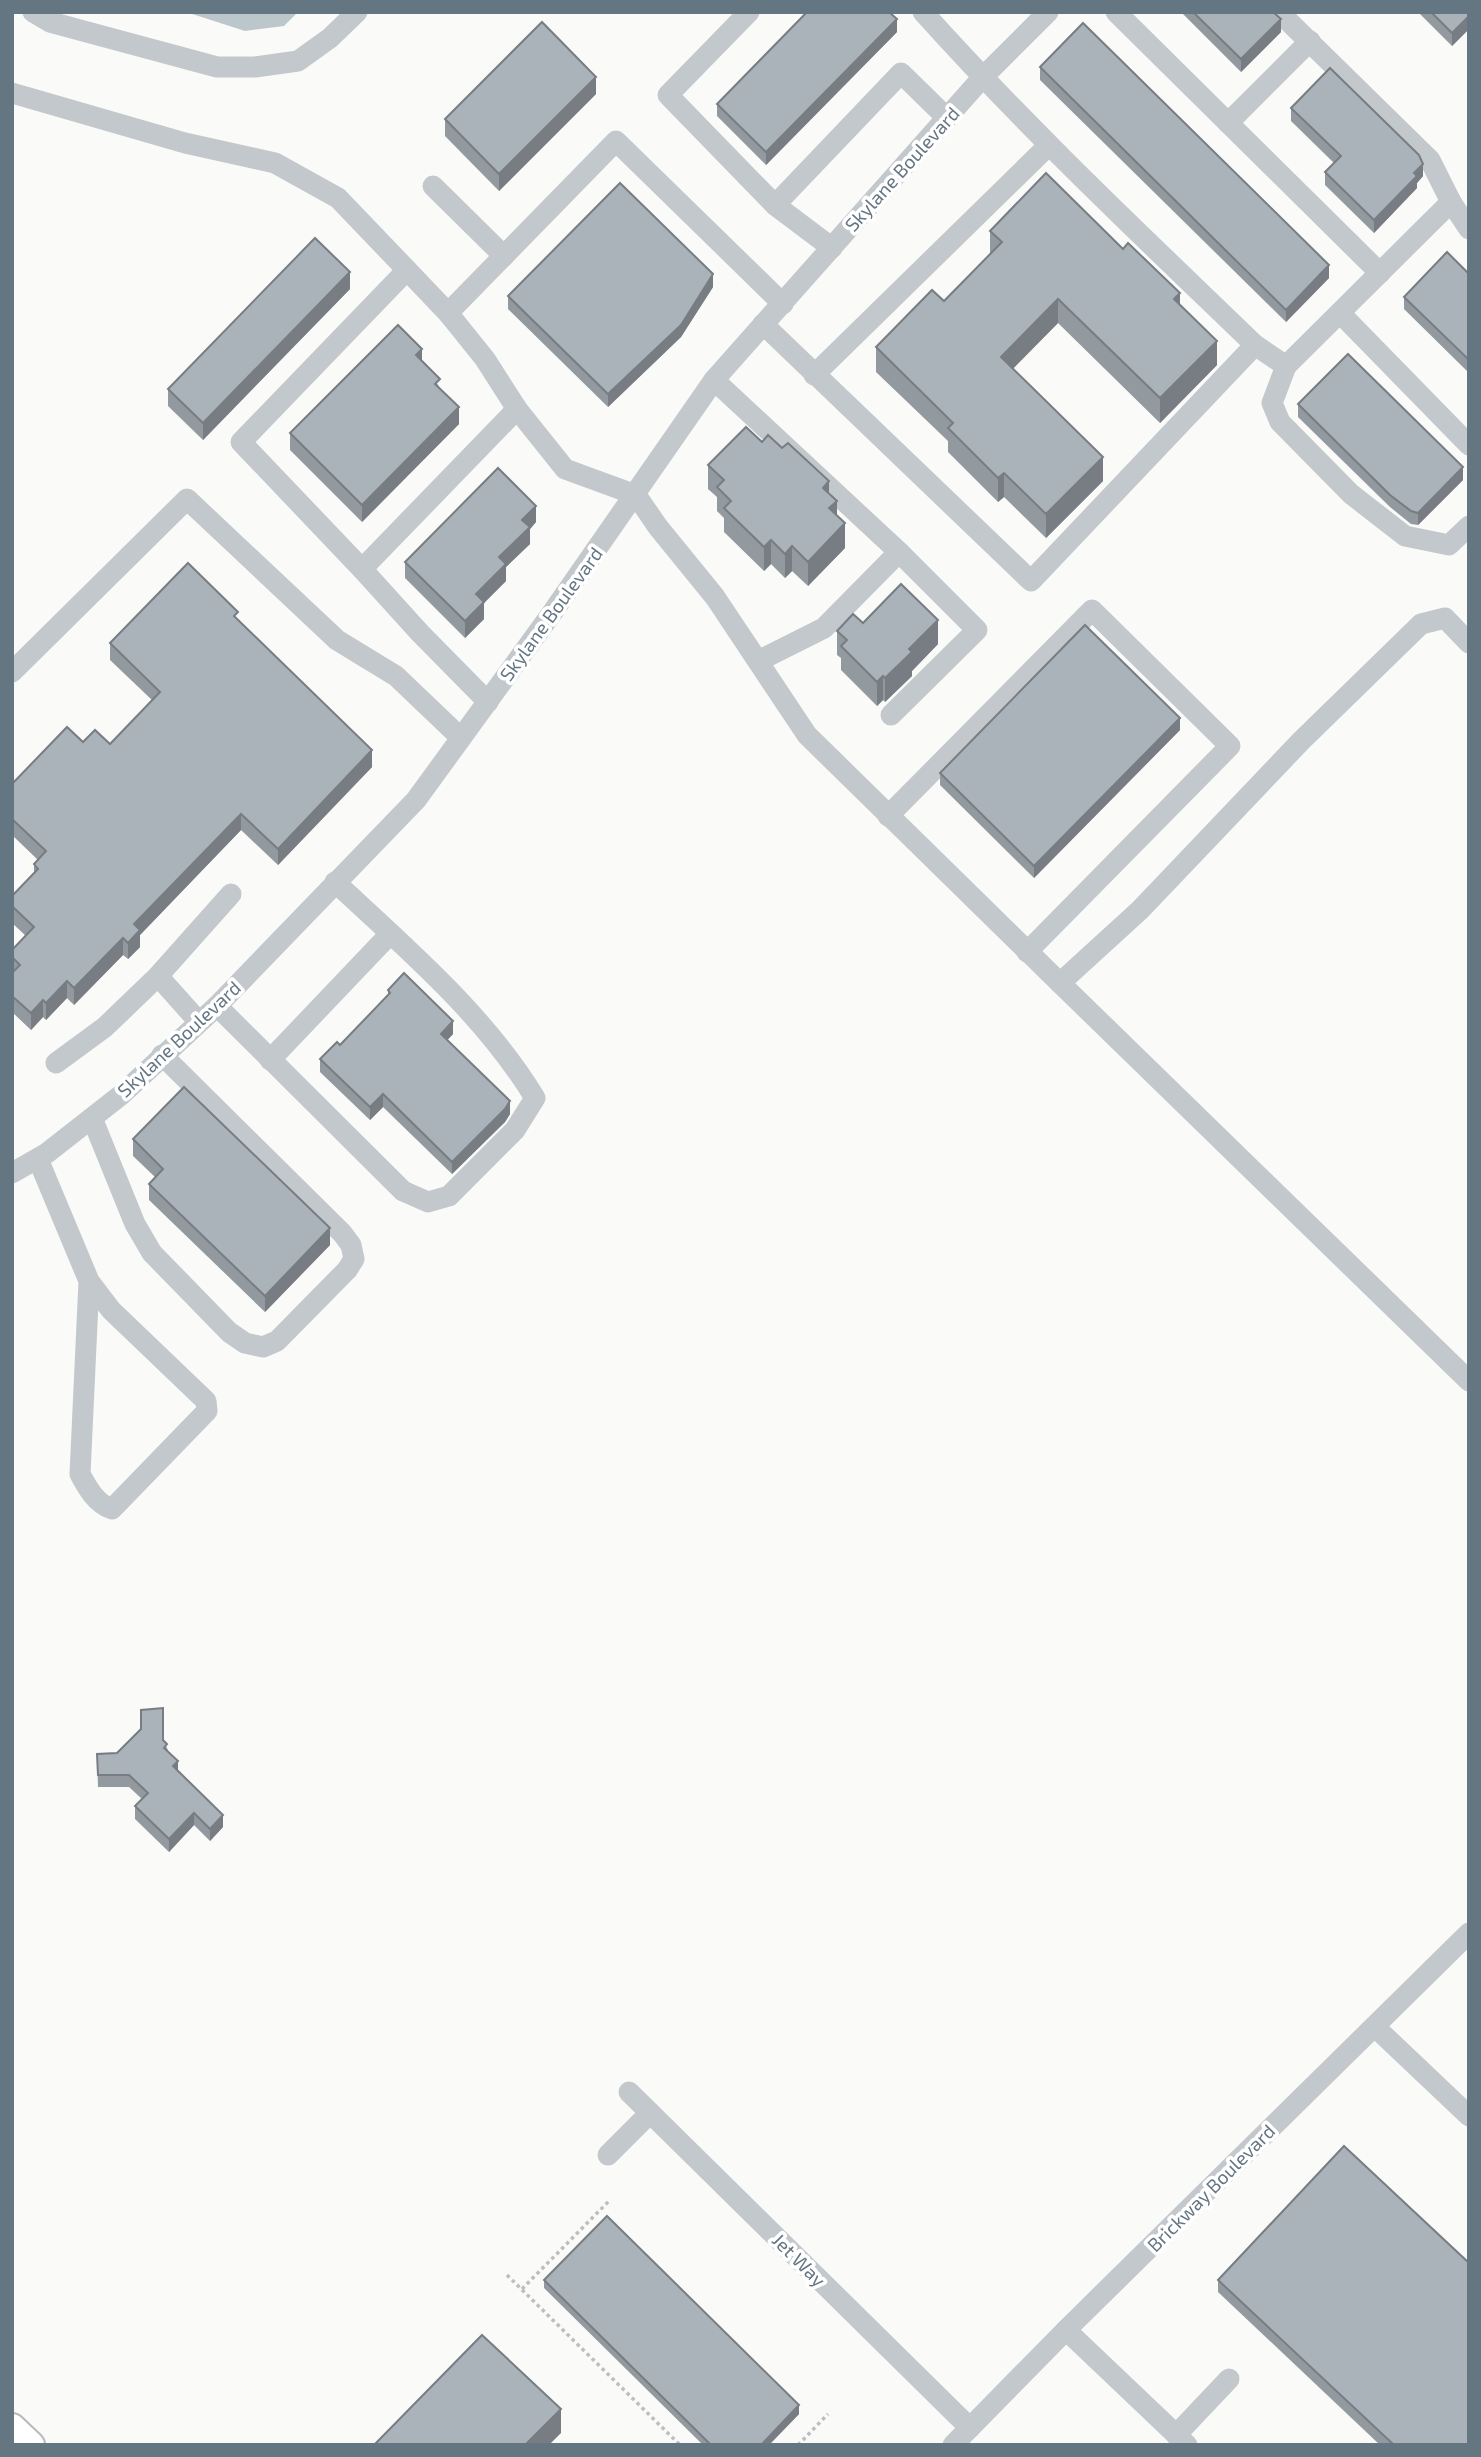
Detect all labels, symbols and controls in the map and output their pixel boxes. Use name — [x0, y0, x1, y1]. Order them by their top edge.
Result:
street label: Skylane Boulevard — [840, 102, 964, 236]
street label: Skylane Boulevard — [494, 542, 607, 685]
street label: Skylane Boulevard — [112, 976, 245, 1102]
street label: Brickway Boulevard — [1142, 2119, 1279, 2256]
street label: Jet Way — [768, 2228, 831, 2291]

